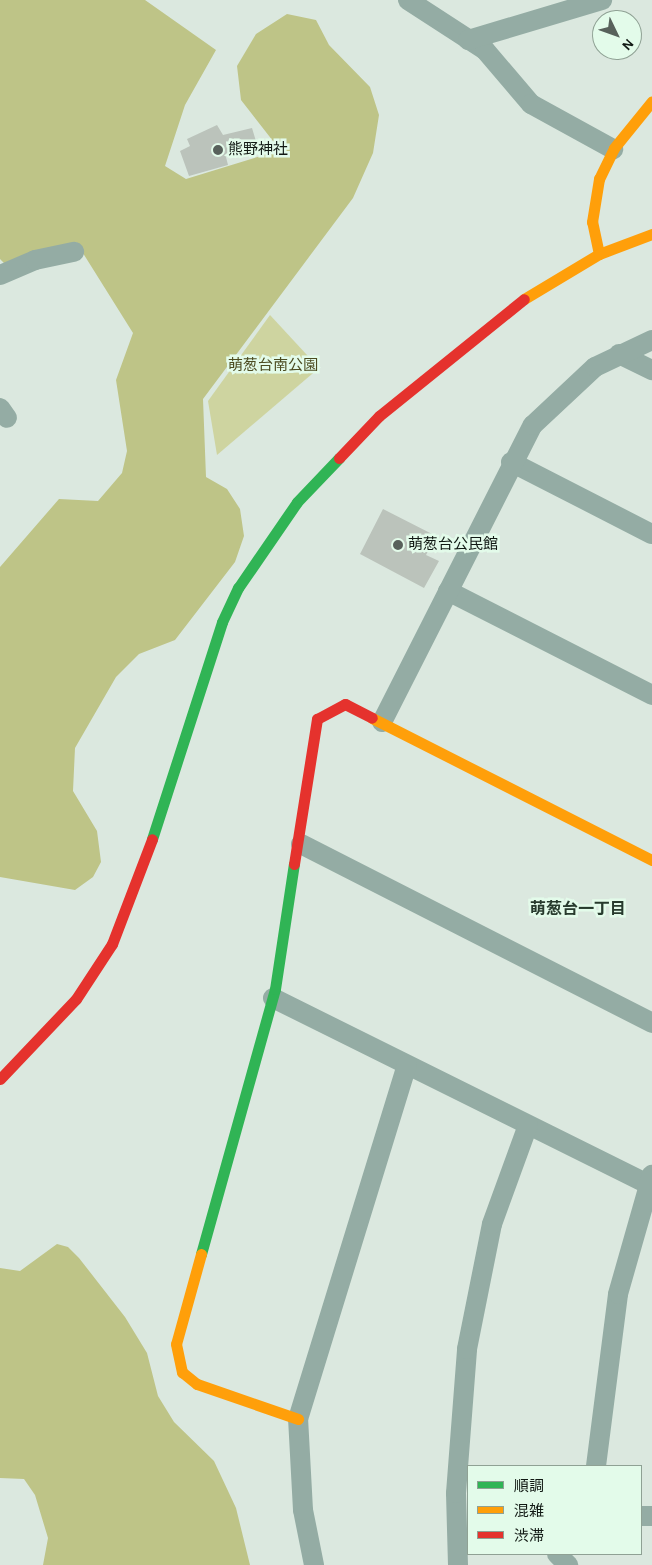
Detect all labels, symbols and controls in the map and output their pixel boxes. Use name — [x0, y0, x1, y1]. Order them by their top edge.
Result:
north arrow — [592, 10, 642, 60]
text: N — [619, 36, 636, 53]
place label: 熊野神社 — [228, 141, 288, 159]
marker: 熊野神社 — [212, 144, 224, 156]
park label: 萌葱台南公園 — [228, 357, 318, 375]
place label: 萌葱台公民館 — [408, 536, 498, 554]
marker: 萌葱台公民館 — [392, 539, 404, 551]
district label: 萌葱台一丁目 — [530, 899, 626, 919]
legend — [467, 1465, 642, 1555]
text: 順調 — [514, 1479, 544, 1494]
text: 混雑 — [514, 1504, 544, 1519]
text: 渋滞 — [514, 1529, 544, 1544]

